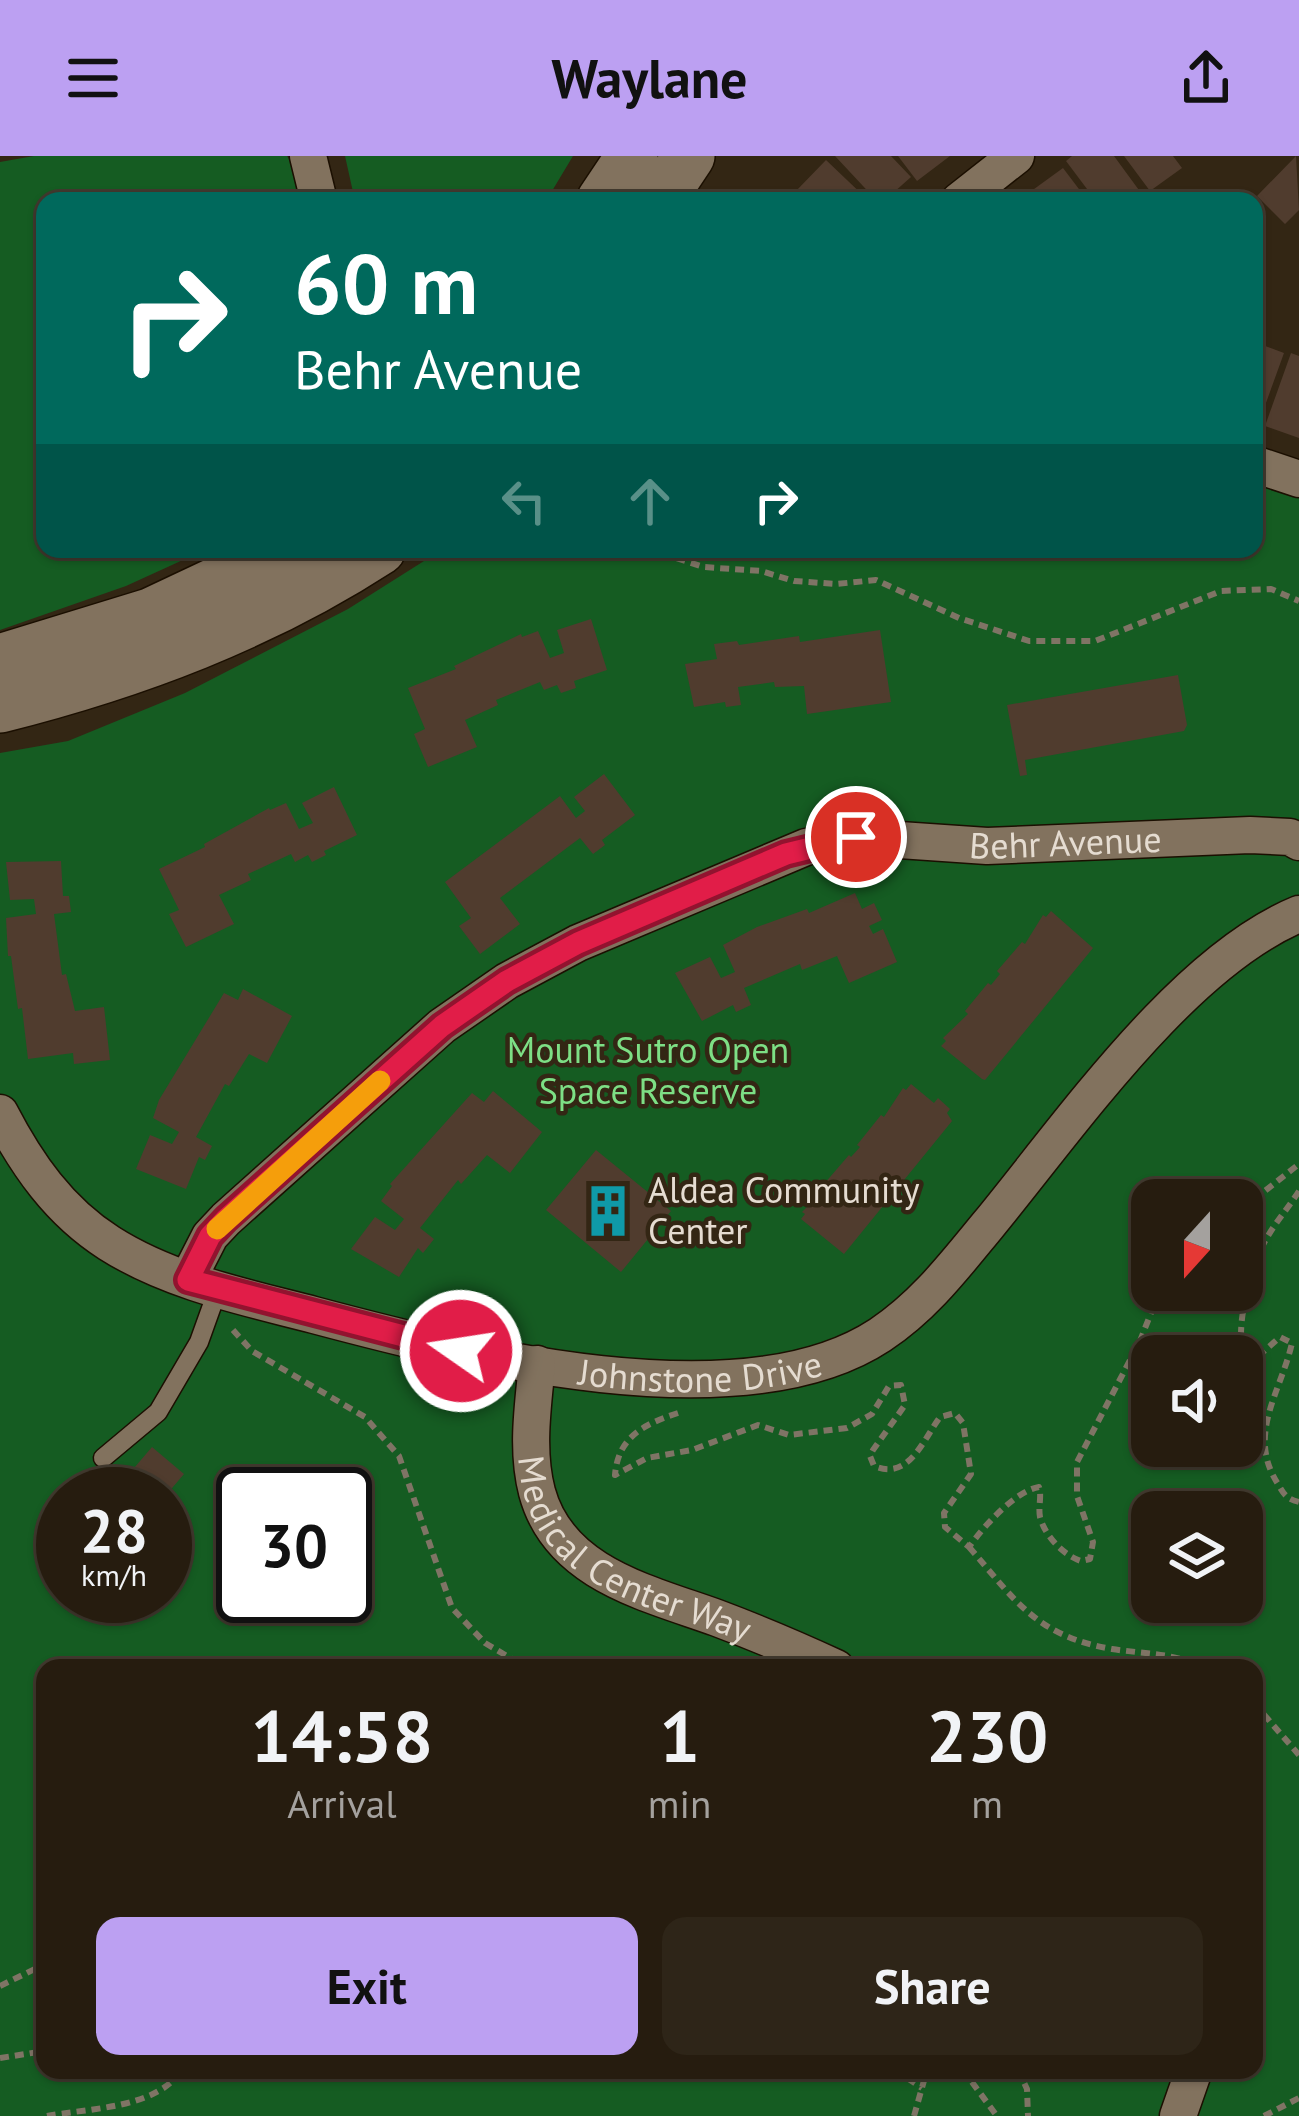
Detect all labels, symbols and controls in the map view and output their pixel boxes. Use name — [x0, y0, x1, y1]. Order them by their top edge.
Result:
text: Waylane — [551, 43, 748, 113]
icon: menu — [60, 45, 126, 111]
icon: share — [1173, 45, 1239, 111]
text: 60 m — [294, 228, 478, 337]
icon: right — [96, 240, 252, 396]
text: Behr Avenue — [294, 334, 582, 404]
icon: left — [491, 468, 557, 534]
icon: ahead — [617, 468, 683, 534]
icon: right — [743, 468, 809, 534]
pin — [805, 786, 907, 888]
icon: arrive — [823, 804, 889, 870]
street label: Behr Avenue — [968, 815, 1162, 869]
park label: Mount Sutro Open Space Reserve — [507, 1026, 789, 1114]
place label: Aldea Community Center — [648, 1166, 920, 1254]
north arrow — [1131, 1179, 1263, 1311]
map controls — [1131, 1179, 1263, 1623]
building icon: Aldea Community Center — [579, 1182, 637, 1240]
position arrow — [398, 1288, 524, 1414]
button: sound — [1131, 1335, 1263, 1467]
street label: Johnstone Drive — [574, 1339, 827, 1402]
street label: Medical Center Way — [508, 1453, 759, 1652]
speed limit sign: 30 — [216, 1467, 372, 1623]
text: 28 — [80, 1491, 148, 1569]
button: layers — [1131, 1491, 1263, 1623]
text: km/h — [81, 1555, 147, 1594]
text: 14:58 — [251, 1689, 433, 1782]
text: 1 — [659, 1689, 700, 1782]
text: 230 — [926, 1689, 1048, 1782]
text: Arrival — [287, 1778, 397, 1829]
text: min — [648, 1778, 711, 1829]
text: m — [971, 1778, 1003, 1829]
button: Exit — [96, 1917, 638, 2055]
button: Share — [662, 1917, 1203, 2055]

